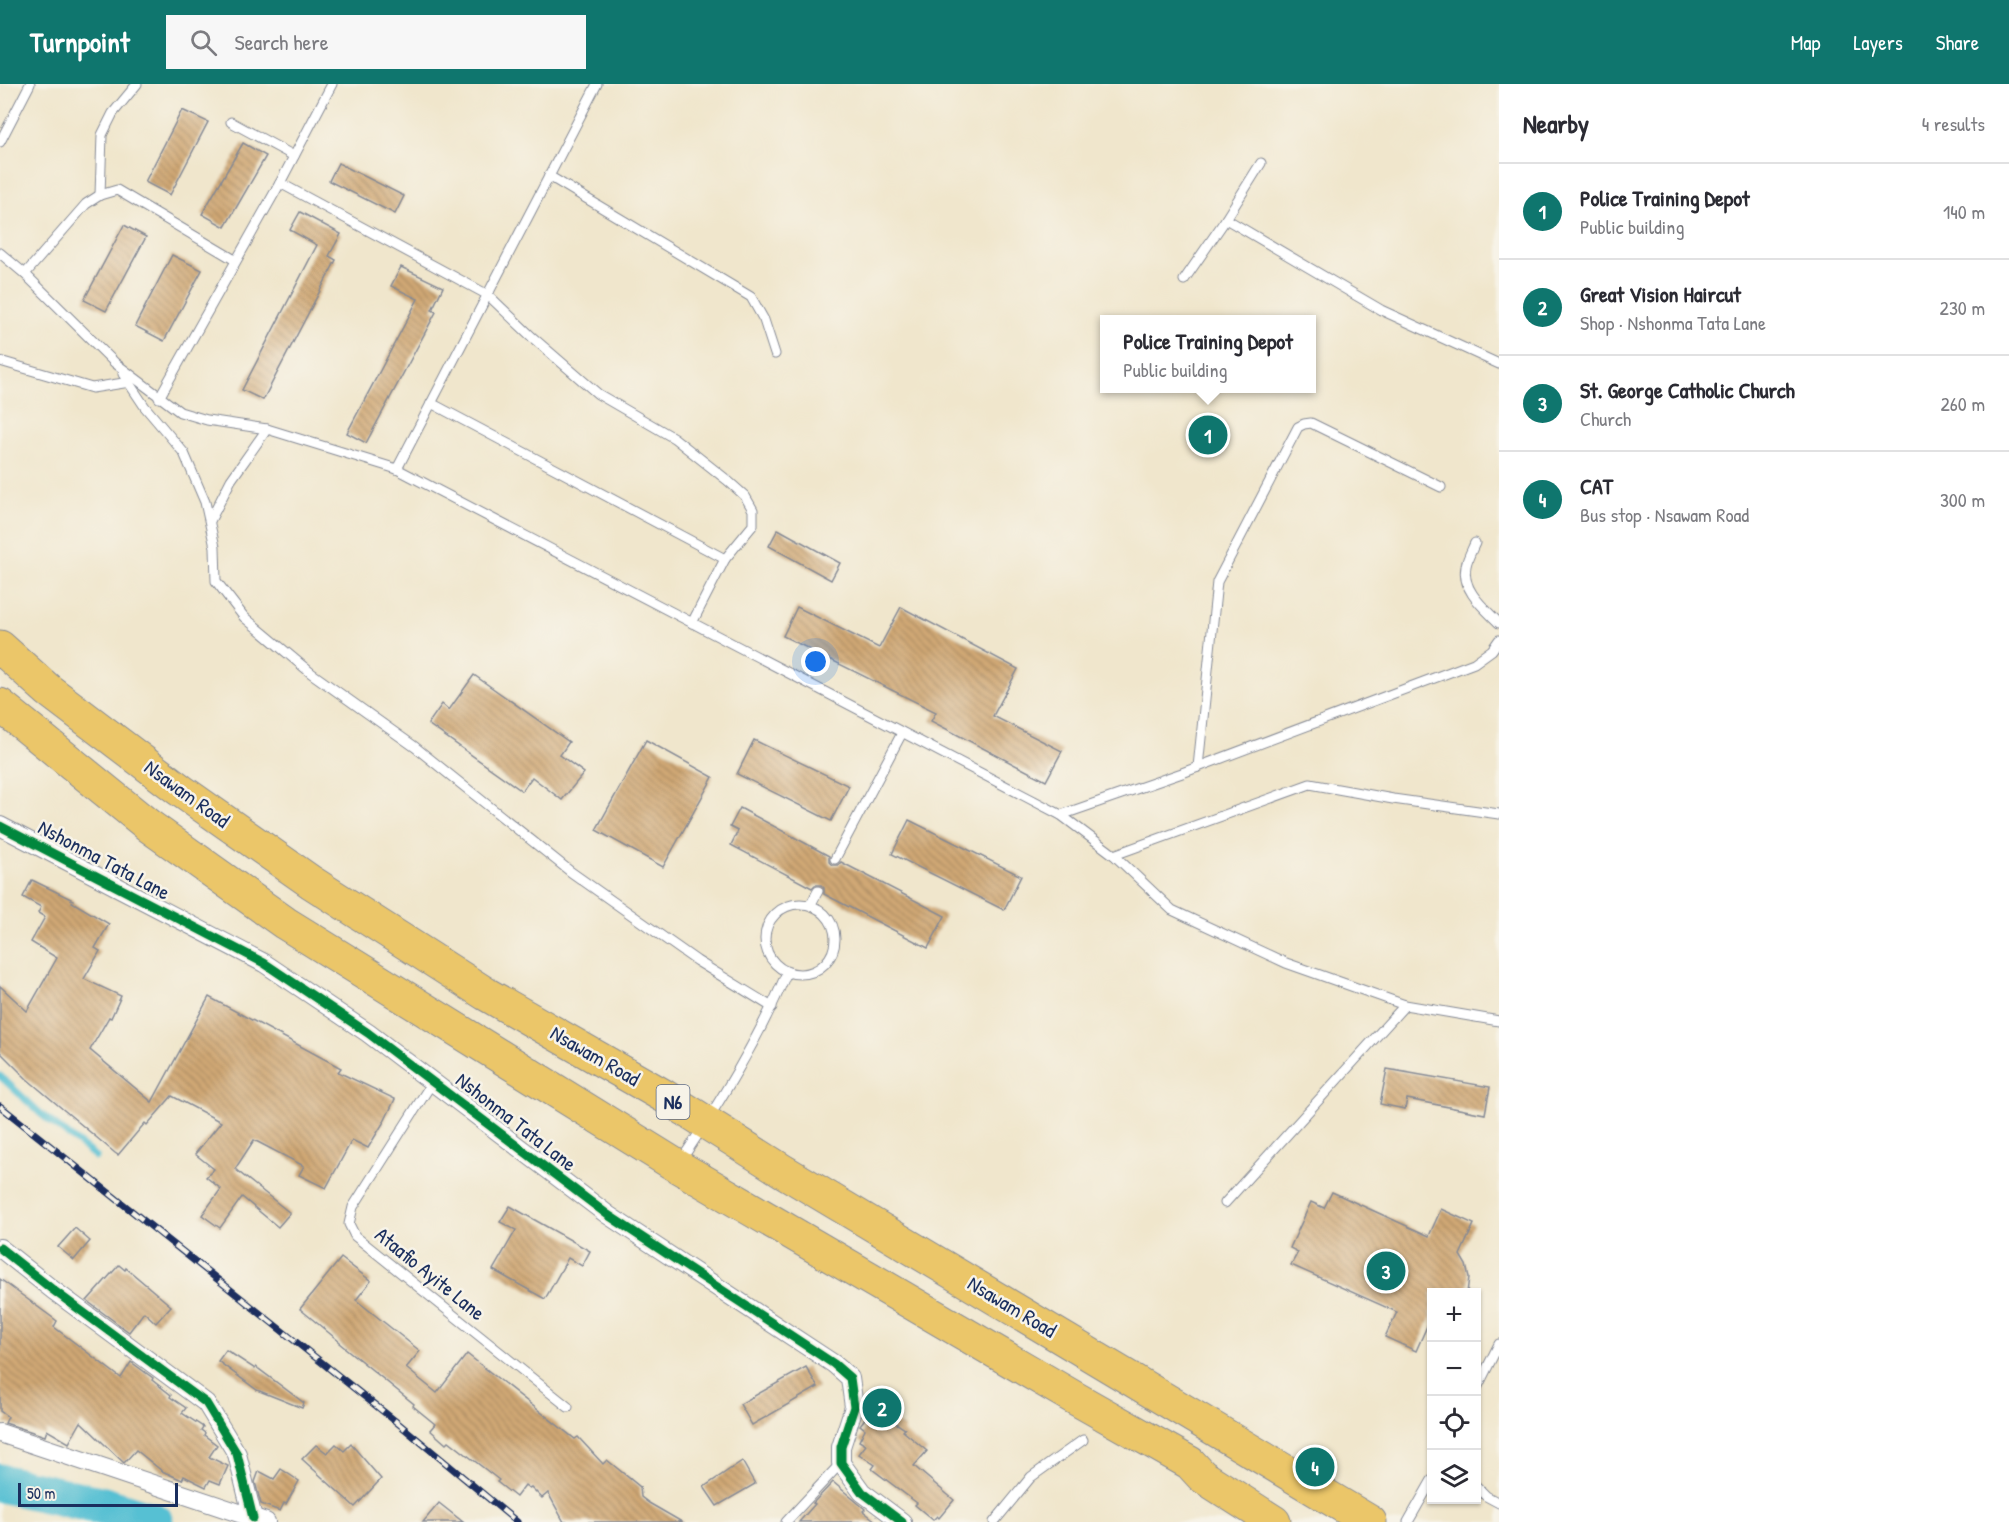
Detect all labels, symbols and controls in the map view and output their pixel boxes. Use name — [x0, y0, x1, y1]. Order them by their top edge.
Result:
search box — [166, 15, 586, 69]
text: Turnpoint — [30, 23, 130, 61]
icon: search — [187, 26, 220, 59]
text: Search here — [235, 27, 329, 57]
text: Map — [1791, 28, 1820, 57]
text: Layers — [1853, 28, 1903, 57]
text: Share — [1936, 28, 1979, 57]
text: Nearby — [1523, 106, 1589, 141]
text: 4 results — [1922, 110, 1985, 137]
text: Police Training Depot — [1580, 183, 1750, 213]
text: 1 — [1539, 198, 1546, 225]
text: 140 m — [1943, 198, 1985, 225]
text: Public building — [1580, 213, 1684, 240]
text: Great Vision Haircut — [1580, 279, 1741, 309]
text: 2 — [1538, 294, 1547, 321]
text: 230 m — [1940, 294, 1985, 321]
text: Shop · Nshonma Tata Lane — [1580, 309, 1766, 336]
popup — [1100, 315, 1316, 393]
text: Police Training Depot — [1123, 326, 1293, 356]
text: Public building — [1123, 356, 1227, 383]
text: St. George Catholic Church — [1580, 375, 1795, 405]
text: 3 — [1538, 390, 1547, 417]
text: 260 m — [1941, 390, 1985, 417]
text: Church — [1580, 405, 1631, 432]
pin: 1 — [1188, 412, 1228, 458]
text: CAT — [1580, 471, 1613, 501]
text: 4 — [1539, 486, 1546, 513]
text: 300 m — [1940, 486, 1985, 513]
text: Bus stop · Nsawam Road — [1580, 501, 1749, 528]
your location — [801, 647, 830, 676]
street label: Nsawam Road — [139, 753, 236, 834]
street label: Nshonma Tata Lane — [33, 813, 175, 907]
street label: Nsawam Road — [545, 1018, 645, 1093]
street label: Nshonma Tata Lane — [450, 1065, 583, 1178]
road number: N6 — [656, 1085, 690, 1119]
street label: Ataafio Ayite Lane — [369, 1220, 491, 1327]
pin: 3 — [1366, 1248, 1406, 1294]
street label: Nsawam Road — [962, 1269, 1062, 1344]
map controls — [1427, 1288, 1481, 1504]
button: + — [1427, 1288, 1481, 1342]
button: − — [1427, 1342, 1481, 1396]
pin: 2 — [862, 1386, 902, 1430]
button: locate — [1427, 1396, 1481, 1450]
pin: 4 — [1296, 1444, 1334, 1490]
button: layers — [1427, 1450, 1481, 1504]
scale bar — [18, 1480, 178, 1508]
text: 50 m — [27, 1482, 56, 1504]

